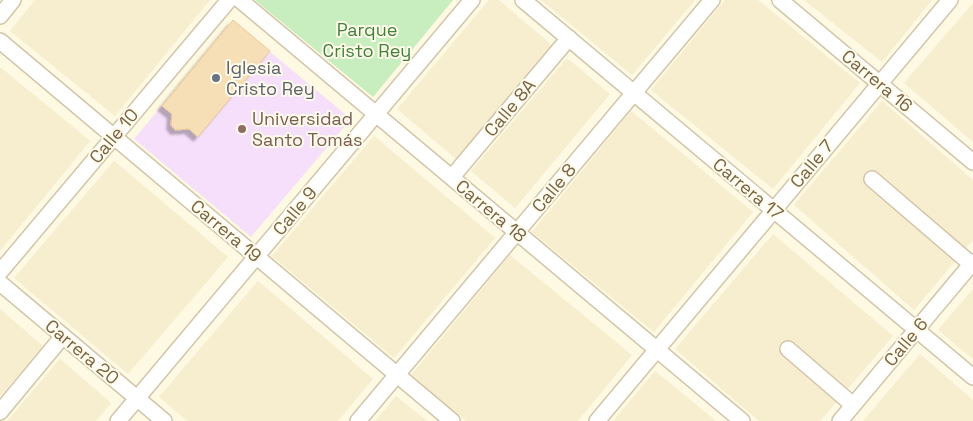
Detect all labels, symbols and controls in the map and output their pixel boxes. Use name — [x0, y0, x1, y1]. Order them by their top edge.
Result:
park label: Parque Cristo Rey — [323, 18, 411, 62]
street label: Carrera 16 — [837, 44, 918, 117]
place label: Iglesia Cristo Rey — [226, 56, 315, 100]
marker: Iglesia Cristo Rey — [210, 72, 222, 84]
street label: Calle 8A — [479, 74, 540, 141]
street label: Calle 10 — [84, 103, 143, 168]
place label: Universidad Santo Tomás — [252, 107, 363, 151]
marker: Universidad Santo Tomás — [236, 123, 248, 135]
street label: Calle 7 — [785, 135, 838, 193]
street label: Carrera 17 — [708, 153, 788, 225]
street label: Calle 8 — [526, 158, 581, 217]
street label: Carrera 18 — [451, 174, 532, 247]
street label: Calle 9 — [267, 181, 322, 240]
street label: Carrera 19 — [186, 194, 267, 267]
street label: Calle 6 — [878, 312, 933, 371]
street label: Carrera 20 — [41, 314, 124, 389]

